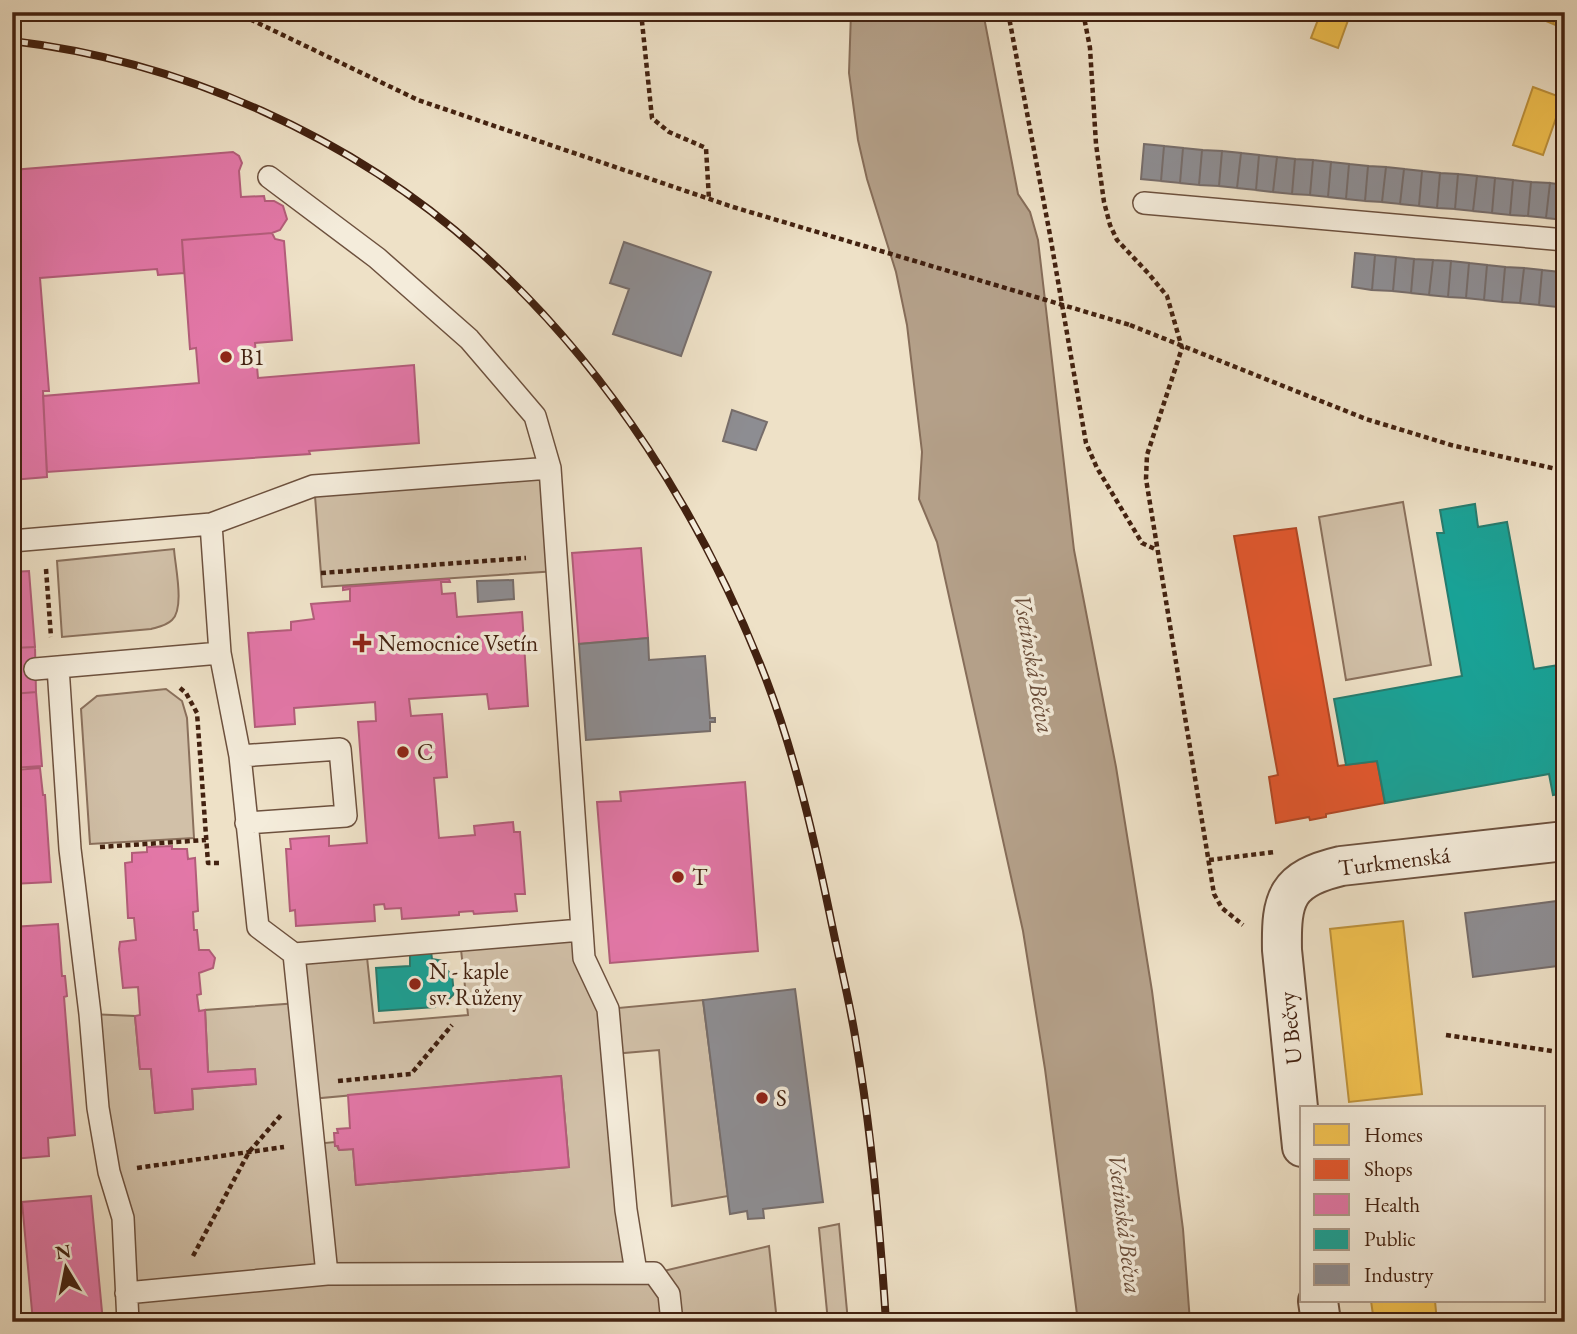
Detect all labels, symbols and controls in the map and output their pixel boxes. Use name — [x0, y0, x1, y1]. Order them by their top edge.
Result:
place label: B1 — [240, 342, 265, 372]
marker: B1 — [218, 349, 234, 365]
water label: Vsetínská Bečva — [1007, 592, 1062, 736]
place label: Nemocnice Vsetín — [378, 628, 538, 658]
marker: Nemocnice Vsetín — [352, 633, 372, 653]
place label: C — [417, 737, 433, 767]
marker: C — [395, 744, 411, 760]
street label: Turkmenská — [1336, 839, 1452, 883]
place label: T — [692, 862, 708, 892]
marker: T — [670, 869, 686, 885]
place label: N - kaple sv. Růženy — [429, 956, 523, 1012]
marker: N - kaple sv. Růženy — [407, 976, 423, 992]
street label: U Bečvy — [1271, 989, 1309, 1066]
place label: S — [776, 1083, 787, 1113]
marker: S — [754, 1090, 770, 1106]
legend — [1300, 1106, 1546, 1302]
text: Homes — [1364, 1121, 1423, 1148]
water label: Vsetínská Bečva — [1102, 1152, 1149, 1296]
text: Shops — [1364, 1155, 1413, 1182]
text: Health — [1364, 1191, 1420, 1218]
text: Public — [1364, 1225, 1416, 1252]
north arrow — [32, 1232, 102, 1302]
text: N — [53, 1238, 73, 1265]
text: Industry — [1364, 1261, 1434, 1288]

